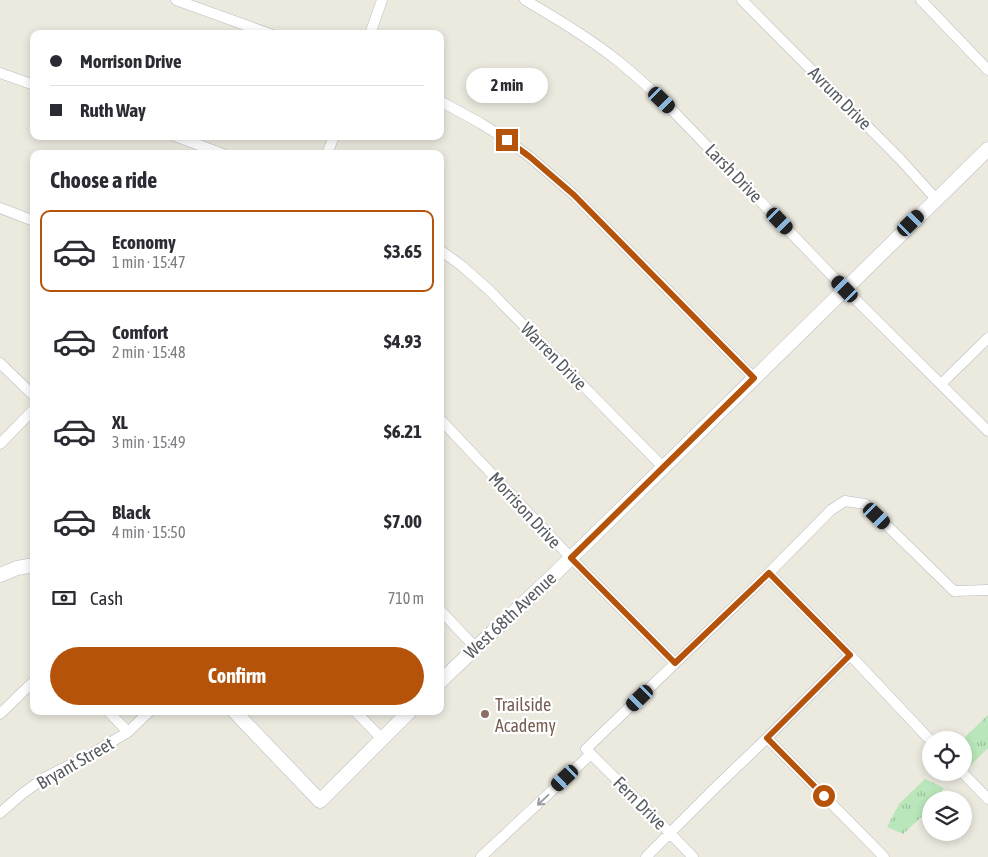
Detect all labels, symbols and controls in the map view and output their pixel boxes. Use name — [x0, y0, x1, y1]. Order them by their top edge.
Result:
text: Morrison Drive — [80, 50, 182, 72]
street label: Avrum Drive — [804, 62, 876, 134]
callout: 2 min — [466, 68, 548, 102]
text: 2 min — [491, 76, 523, 94]
car — [645, 84, 678, 116]
text: Ruth Way — [80, 99, 146, 121]
route end — [496, 129, 518, 151]
street label: Larsh Drive — [701, 139, 767, 207]
text: Choose a ride — [50, 167, 157, 193]
car — [764, 205, 795, 237]
car — [894, 207, 927, 239]
icon: car — [52, 229, 97, 274]
text: Economy — [112, 231, 176, 253]
text: $3.65 — [384, 240, 422, 262]
text: 1 min · 15:47 — [112, 253, 185, 271]
car — [829, 273, 860, 305]
street label: Warren Drive — [517, 318, 591, 394]
icon: car — [52, 319, 97, 364]
text: Comfort — [112, 321, 168, 343]
text: $4.93 — [384, 330, 422, 352]
text: 2 min · 15:48 — [112, 343, 185, 361]
icon: car — [52, 409, 97, 454]
text: XL — [112, 411, 128, 433]
text: $6.21 — [384, 420, 422, 442]
text: 3 min · 15:49 — [112, 433, 185, 451]
street label: Morrison Drive — [485, 468, 565, 552]
icon: car — [52, 499, 97, 544]
car — [860, 500, 893, 532]
text: Black — [112, 501, 150, 523]
text: $7.00 — [384, 510, 422, 532]
text: 4 min · 15:50 — [112, 523, 185, 541]
street label: West 68th Avenue — [460, 567, 560, 663]
icon: cash — [50, 584, 78, 612]
text: Cash — [90, 587, 123, 609]
text: 710 m — [388, 589, 424, 607]
button: Confirm — [50, 647, 424, 705]
car — [623, 682, 656, 714]
place label: Trailside Academy — [495, 694, 556, 736]
marker: Trailside Academy — [479, 708, 491, 720]
map controls — [922, 731, 972, 841]
button: locate — [922, 731, 972, 781]
street label: Bryant Street — [33, 733, 117, 793]
car — [548, 762, 581, 794]
street label: Fern Drive — [609, 772, 671, 834]
route start — [813, 785, 835, 807]
button: layers — [922, 791, 972, 841]
one-way arrow — [536, 794, 549, 806]

